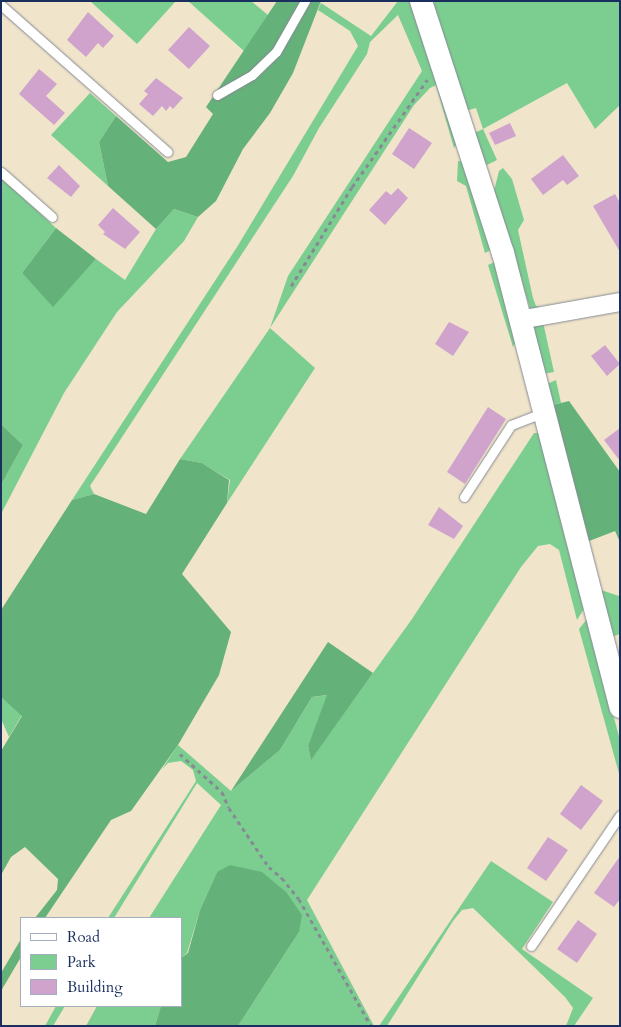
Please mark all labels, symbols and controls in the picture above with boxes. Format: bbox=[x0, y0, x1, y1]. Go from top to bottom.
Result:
legend bbox=[20, 917, 182, 1007]
text: Road bbox=[67, 927, 100, 947]
text: Park bbox=[67, 952, 96, 972]
text: Building bbox=[67, 977, 123, 997]

